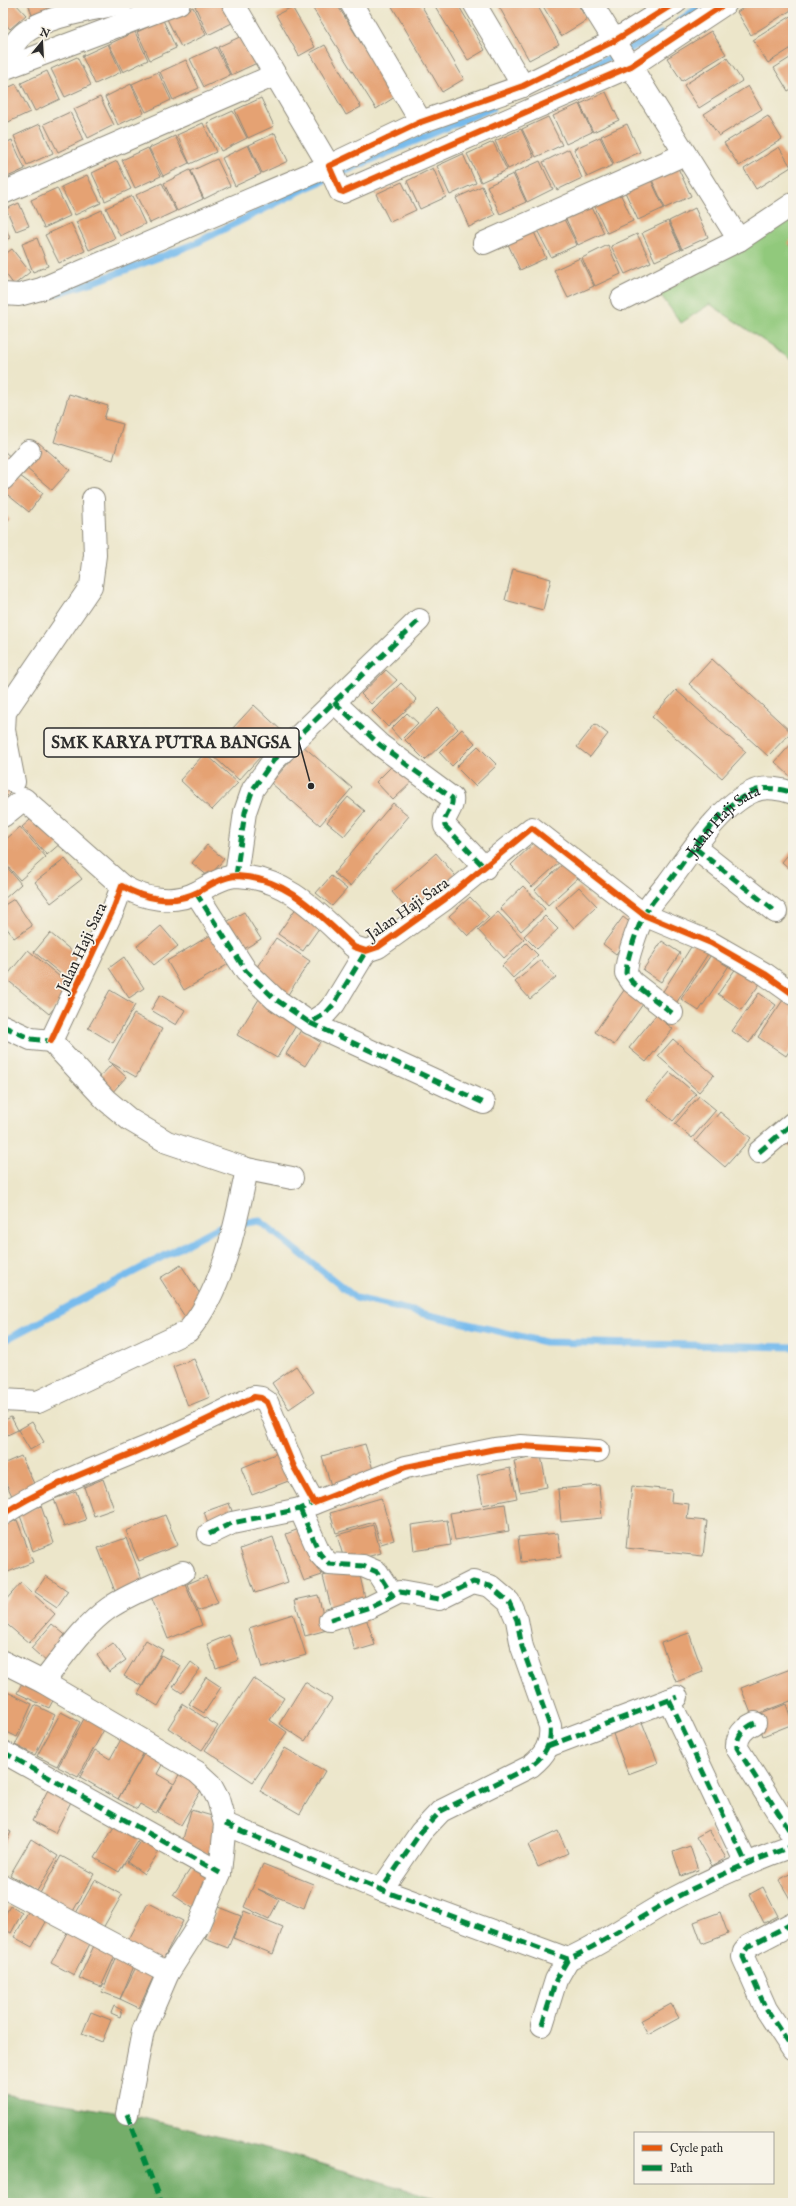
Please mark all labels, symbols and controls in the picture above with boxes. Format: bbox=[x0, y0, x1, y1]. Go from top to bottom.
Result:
north arrow bbox=[22, 22, 62, 62]
text: N bbox=[37, 25, 52, 42]
callout: SMK KARYA PUTRA BANGSA bbox=[44, 728, 299, 757]
text: SMK KARYA PUTRA BANGSA bbox=[51, 733, 292, 754]
street label: Jalan Haji Sara bbox=[682, 782, 763, 863]
street label: Jalan Haji Sara bbox=[361, 874, 453, 947]
street label: Jalan Haji Sara bbox=[53, 900, 112, 998]
legend bbox=[634, 2132, 774, 2184]
text: Cycle path bbox=[670, 2141, 724, 2157]
text: Path bbox=[670, 2161, 693, 2176]

